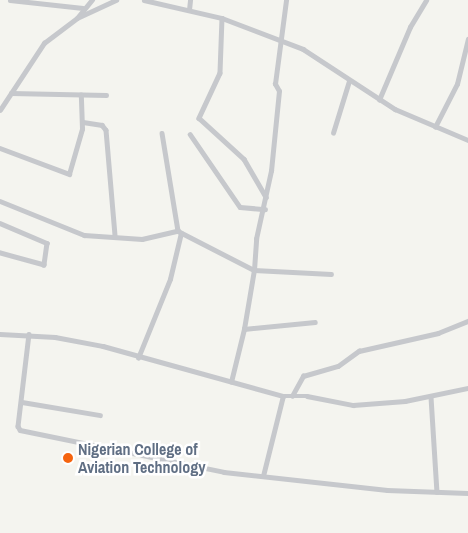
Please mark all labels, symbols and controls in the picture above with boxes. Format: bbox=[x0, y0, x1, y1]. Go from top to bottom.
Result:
place label: Nigerian College of Aviation Technology bbox=[78, 439, 206, 477]
marker: Nigerian College of Aviation Technology bbox=[62, 452, 74, 464]

